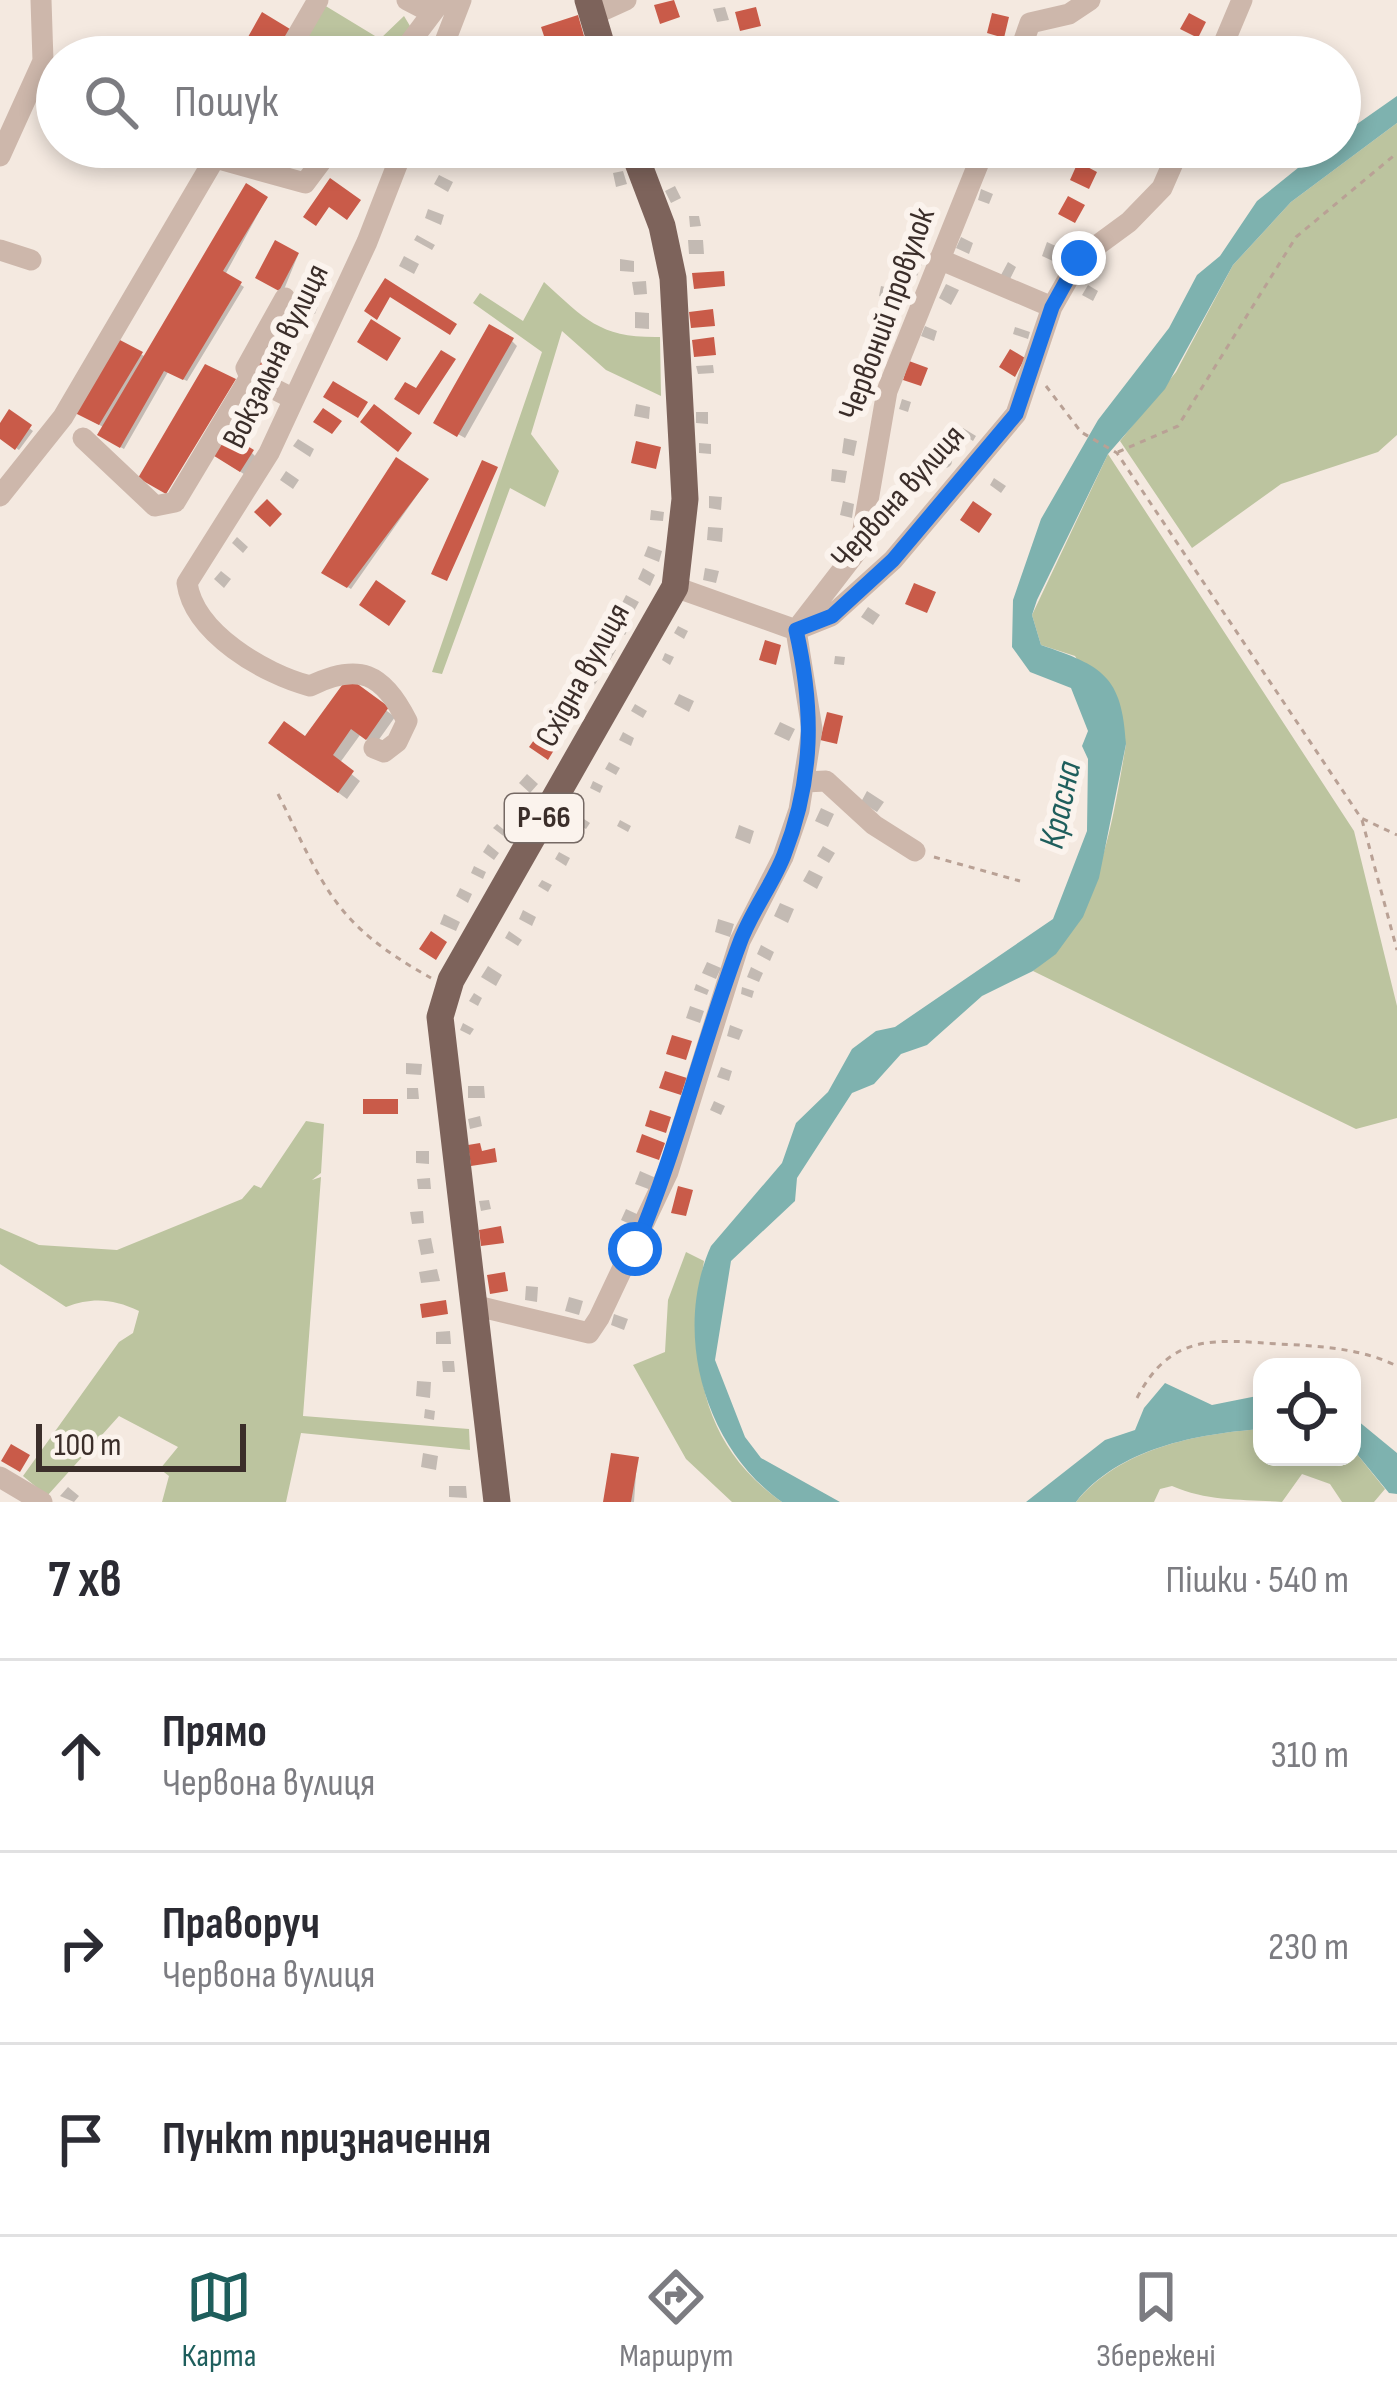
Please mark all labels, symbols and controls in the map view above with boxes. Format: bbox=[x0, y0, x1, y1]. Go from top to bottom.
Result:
search box bbox=[36, 36, 1361, 168]
icon: search bbox=[78, 69, 144, 135]
text: Пошук bbox=[174, 75, 278, 130]
street label: Червоний провулок bbox=[830, 202, 944, 425]
route end bbox=[1052, 231, 1106, 285]
street label: Вокзальна вулиця bbox=[214, 257, 338, 455]
street label: Червона вулиця bbox=[823, 417, 973, 577]
street label: Східна вулиця bbox=[527, 596, 639, 754]
water label: Красна bbox=[1031, 757, 1091, 853]
road number: Р-66 bbox=[505, 794, 583, 842]
route start bbox=[608, 1222, 662, 1276]
map controls bbox=[1253, 1358, 1361, 1466]
button: locate bbox=[1253, 1358, 1361, 1466]
scale bar bbox=[36, 1418, 246, 1471]
text: 100 m bbox=[54, 1425, 121, 1465]
text: 7 хв bbox=[48, 1550, 122, 1611]
text: Пішки · 540 m bbox=[1165, 1557, 1349, 1604]
text: Прямо bbox=[162, 1705, 267, 1760]
icon: ahead bbox=[48, 1723, 114, 1789]
text: 310 m bbox=[1270, 1732, 1349, 1779]
text: Червона вулиця bbox=[162, 1760, 375, 1807]
text: Праворуч bbox=[162, 1897, 320, 1952]
icon: right bbox=[48, 1915, 114, 1981]
text: 230 m bbox=[1268, 1924, 1349, 1971]
text: Червона вулиця bbox=[162, 1952, 375, 1999]
icon: arrive bbox=[48, 2107, 114, 2173]
text: Пункт призначення bbox=[162, 2112, 491, 2167]
tab: Карта bbox=[181, 2264, 256, 2376]
tab: Маршрут bbox=[619, 2264, 733, 2376]
tab: Збережені bbox=[1096, 2264, 1216, 2376]

